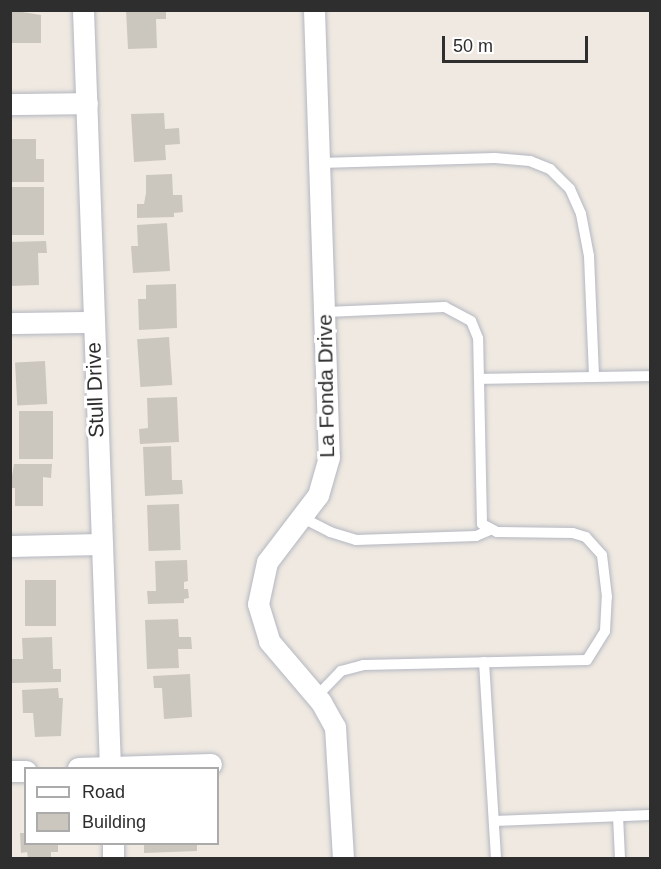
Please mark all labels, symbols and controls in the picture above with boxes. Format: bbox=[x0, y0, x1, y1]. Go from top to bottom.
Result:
scale bar bbox=[445, 24, 590, 62]
text: 50 m bbox=[453, 36, 493, 56]
street label: La Fonda Drive bbox=[312, 314, 340, 458]
street label: Stull Drive bbox=[81, 342, 109, 438]
legend bbox=[24, 767, 219, 845]
text: Road bbox=[82, 782, 125, 802]
text: Building bbox=[82, 812, 146, 832]

